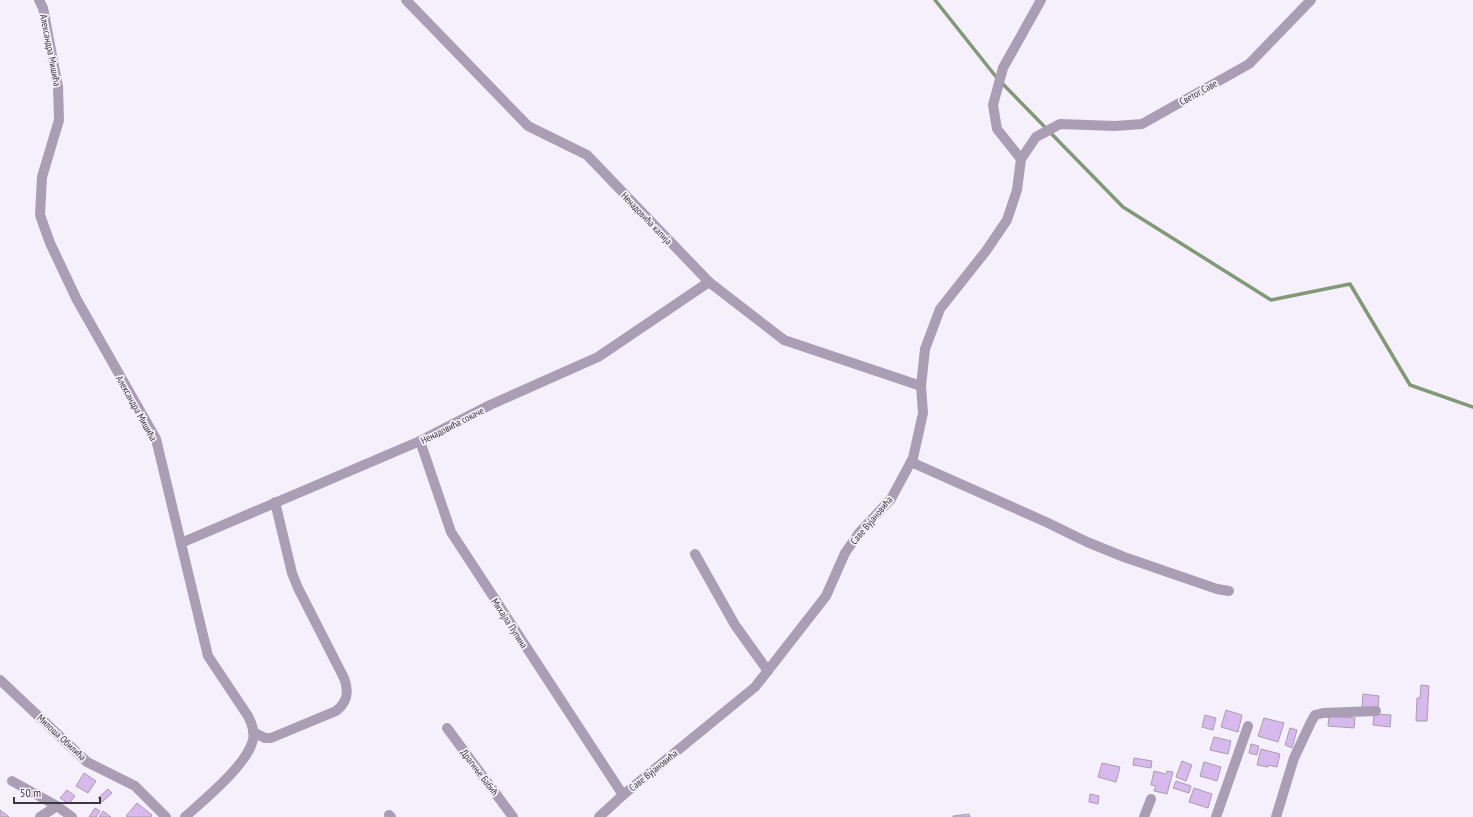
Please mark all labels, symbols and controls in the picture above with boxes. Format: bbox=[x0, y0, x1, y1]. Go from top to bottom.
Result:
street label: Александра Мишића bbox=[37, 13, 64, 87]
street label: Светог Саве bbox=[1177, 77, 1220, 108]
street label: Ненадовића капија bbox=[618, 189, 675, 247]
street label: Александра Мишића bbox=[113, 373, 160, 443]
street label: Ненадовића сокаче bbox=[418, 404, 486, 447]
street label: Саве Вујановића bbox=[847, 494, 895, 547]
street label: Михајла Пупина bbox=[489, 596, 531, 651]
street label: Милоша Обилића bbox=[34, 711, 89, 763]
street label: Драгиње Бабић bbox=[458, 746, 501, 798]
street label: Саве Вујановића bbox=[626, 747, 680, 794]
scale bar bbox=[14, 779, 100, 805]
text: 50 m bbox=[20, 785, 41, 800]

